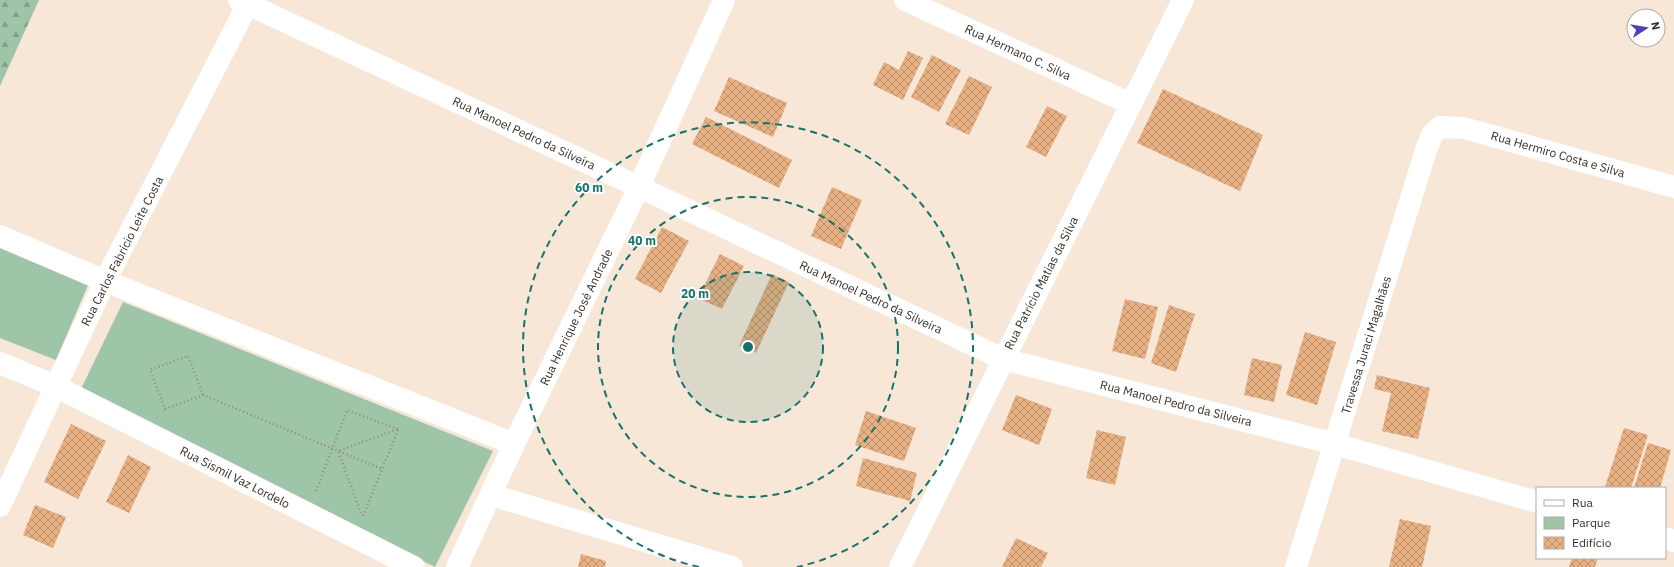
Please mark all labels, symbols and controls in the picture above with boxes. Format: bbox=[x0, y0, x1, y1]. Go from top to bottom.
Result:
north arrow bbox=[1626, 8, 1666, 48]
street label: Rua Hermano C. Silva bbox=[963, 21, 1074, 83]
text: N bbox=[1648, 21, 1663, 31]
street label: Rua Manoel Pedro da Silveira bbox=[450, 93, 598, 173]
street label: Rua Hermiro Costa e Silva bbox=[1489, 128, 1627, 180]
street label: Rua Carlos Fabrício Leite Costa bbox=[78, 173, 167, 328]
text: 60 m bbox=[575, 180, 603, 195]
street label: Rua Patrício Matias da Silva bbox=[1001, 213, 1081, 352]
text: 40 m bbox=[628, 233, 656, 248]
street label: Rua Henrique José Andrade bbox=[536, 246, 616, 388]
street label: Rua Manoel Pedro da Silveira bbox=[797, 257, 945, 337]
street label: Travessa Juraci Magalhães bbox=[1338, 274, 1394, 416]
text: 20 m bbox=[681, 286, 709, 301]
centre of rings bbox=[741, 340, 755, 354]
street label: Rua Manoel Pedro da Silveira bbox=[1098, 377, 1254, 429]
street label: Rua Sismil Vaz Lordelo bbox=[178, 443, 293, 511]
legend bbox=[1536, 487, 1666, 559]
text: Rua bbox=[1572, 495, 1593, 510]
text: Parque bbox=[1572, 515, 1611, 530]
text: Edifício bbox=[1572, 535, 1612, 550]

